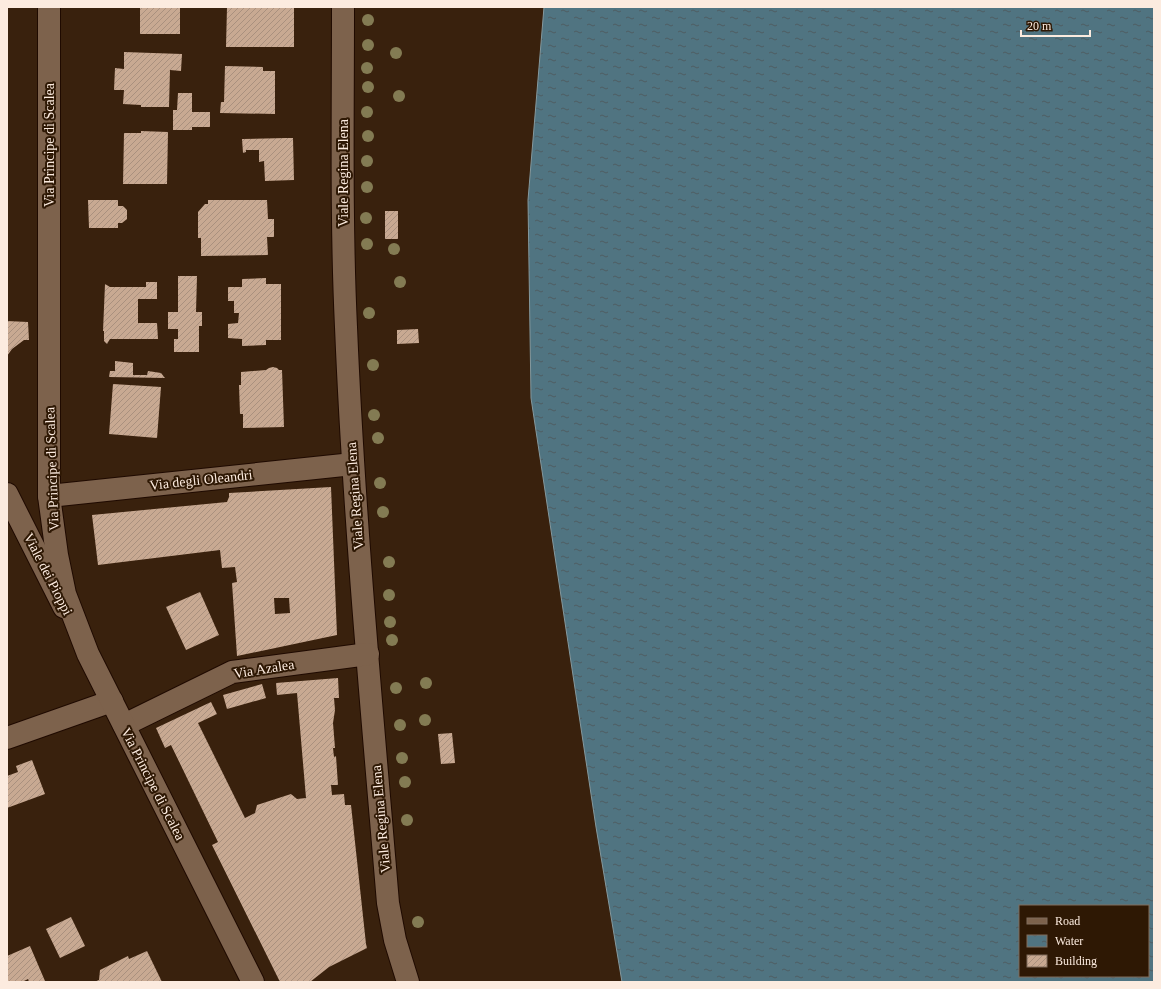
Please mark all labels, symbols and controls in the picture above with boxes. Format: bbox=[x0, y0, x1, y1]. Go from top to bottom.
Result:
scale bar bbox=[1021, 12, 1090, 38]
text: 20 m bbox=[1027, 19, 1052, 33]
street label: Via Principe di Scalea bbox=[42, 82, 57, 207]
street label: Viale Regina Elena bbox=[336, 118, 351, 227]
street label: Via Principe di Scalea bbox=[42, 406, 62, 531]
street label: Viale Regina Elena bbox=[344, 441, 366, 550]
street label: Via degli Oleandri bbox=[149, 467, 253, 493]
street label: Viale dei Pioppi bbox=[21, 530, 75, 618]
street label: Via Azalea bbox=[233, 657, 296, 681]
street label: Via Principe di Scalea bbox=[118, 725, 188, 843]
street label: Viale Regina Elena bbox=[369, 764, 393, 873]
legend bbox=[1019, 905, 1149, 977]
text: Road bbox=[1055, 914, 1080, 928]
text: Water bbox=[1055, 934, 1083, 948]
text: Building bbox=[1055, 954, 1097, 968]

